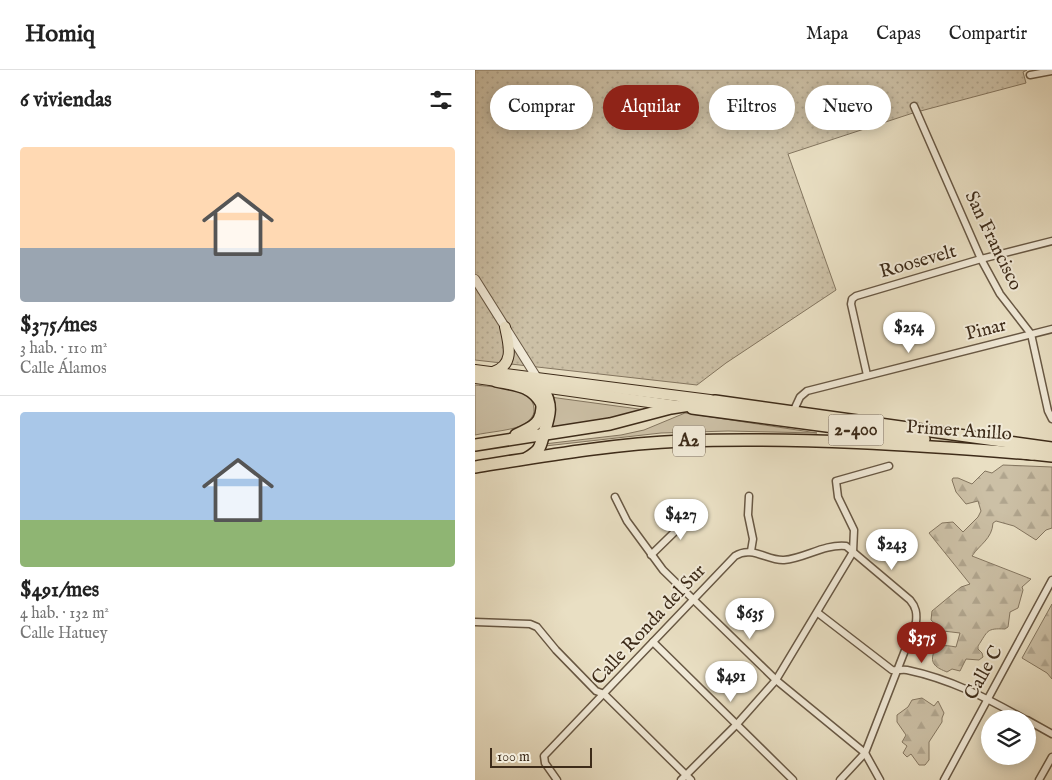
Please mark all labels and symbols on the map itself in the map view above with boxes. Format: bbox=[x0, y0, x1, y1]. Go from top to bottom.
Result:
street label: San Francisco bbox=[959, 187, 1027, 295]
street label: Roosevelt bbox=[877, 239, 960, 284]
pin: $254 bbox=[879, 312, 939, 354]
street label: Pinar bbox=[963, 313, 1009, 347]
road number: 2-400 bbox=[829, 414, 883, 446]
street label: Primer Anillo bbox=[905, 415, 1013, 447]
road number: A2 bbox=[673, 426, 705, 456]
pin: $427 bbox=[651, 498, 711, 541]
pin: $243 bbox=[862, 528, 922, 571]
street label: Calle Ronda del Sur bbox=[587, 559, 711, 691]
pin: $635 bbox=[720, 598, 780, 640]
pin: $375 bbox=[892, 622, 952, 664]
street label: Calle C bbox=[959, 642, 1009, 704]
pin: $491 bbox=[701, 660, 761, 703]
scale bar bbox=[490, 745, 593, 768]

